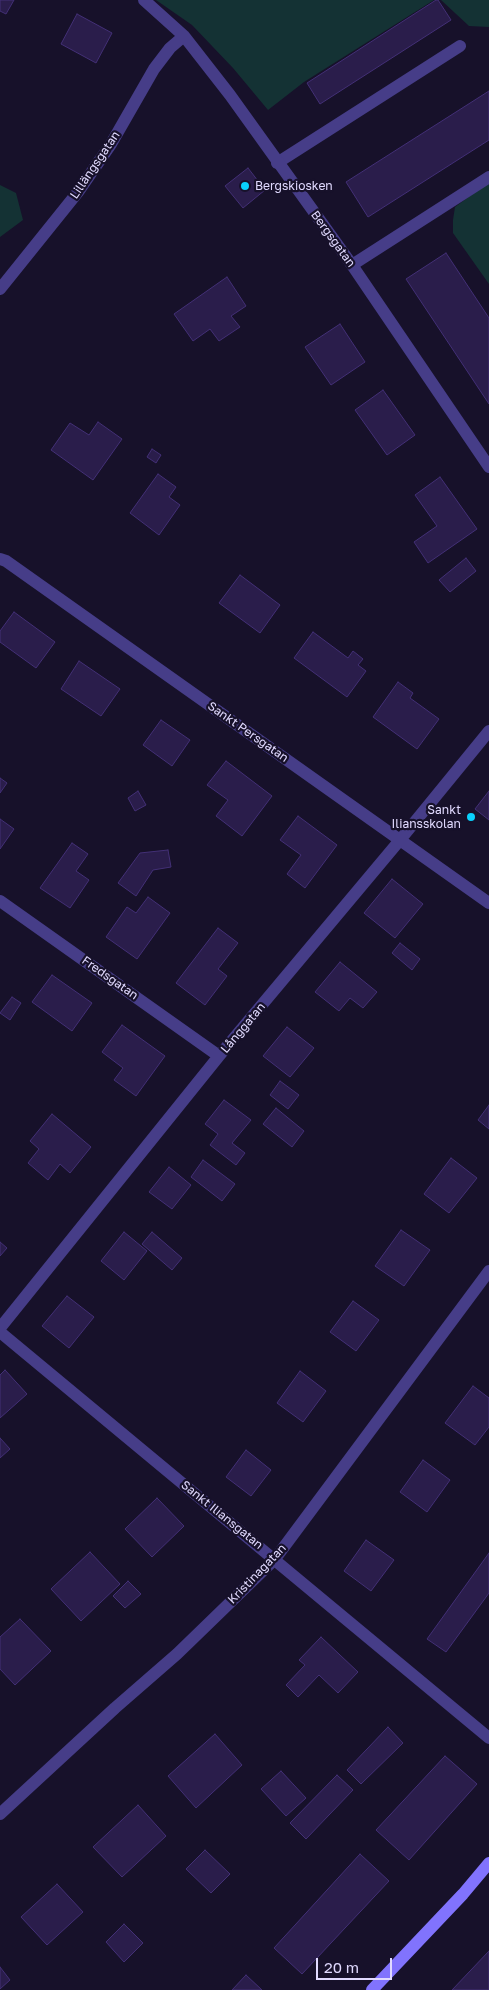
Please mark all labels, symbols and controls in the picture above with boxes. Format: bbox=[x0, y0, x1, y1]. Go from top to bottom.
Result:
street label: Lillängsgatan bbox=[67, 128, 123, 202]
place label: Bergskiosken bbox=[255, 179, 333, 193]
marker: Bergskiosken bbox=[239, 180, 251, 192]
street label: Bergsgatan bbox=[308, 208, 358, 270]
street label: Sankt Persgatan bbox=[205, 699, 291, 765]
place label: Sankt Iliansskolan bbox=[392, 803, 461, 831]
marker: Sankt Iliansskolan bbox=[465, 811, 477, 823]
street label: Fredsgatan bbox=[79, 953, 141, 1003]
street label: Långgatan bbox=[218, 1000, 268, 1056]
street label: Sankt Iliansgatan bbox=[178, 1478, 266, 1552]
street label: Kristinagatan bbox=[225, 1541, 289, 1607]
scale bar bbox=[319, 1948, 395, 1980]
text: 20 m bbox=[324, 1958, 359, 1976]

